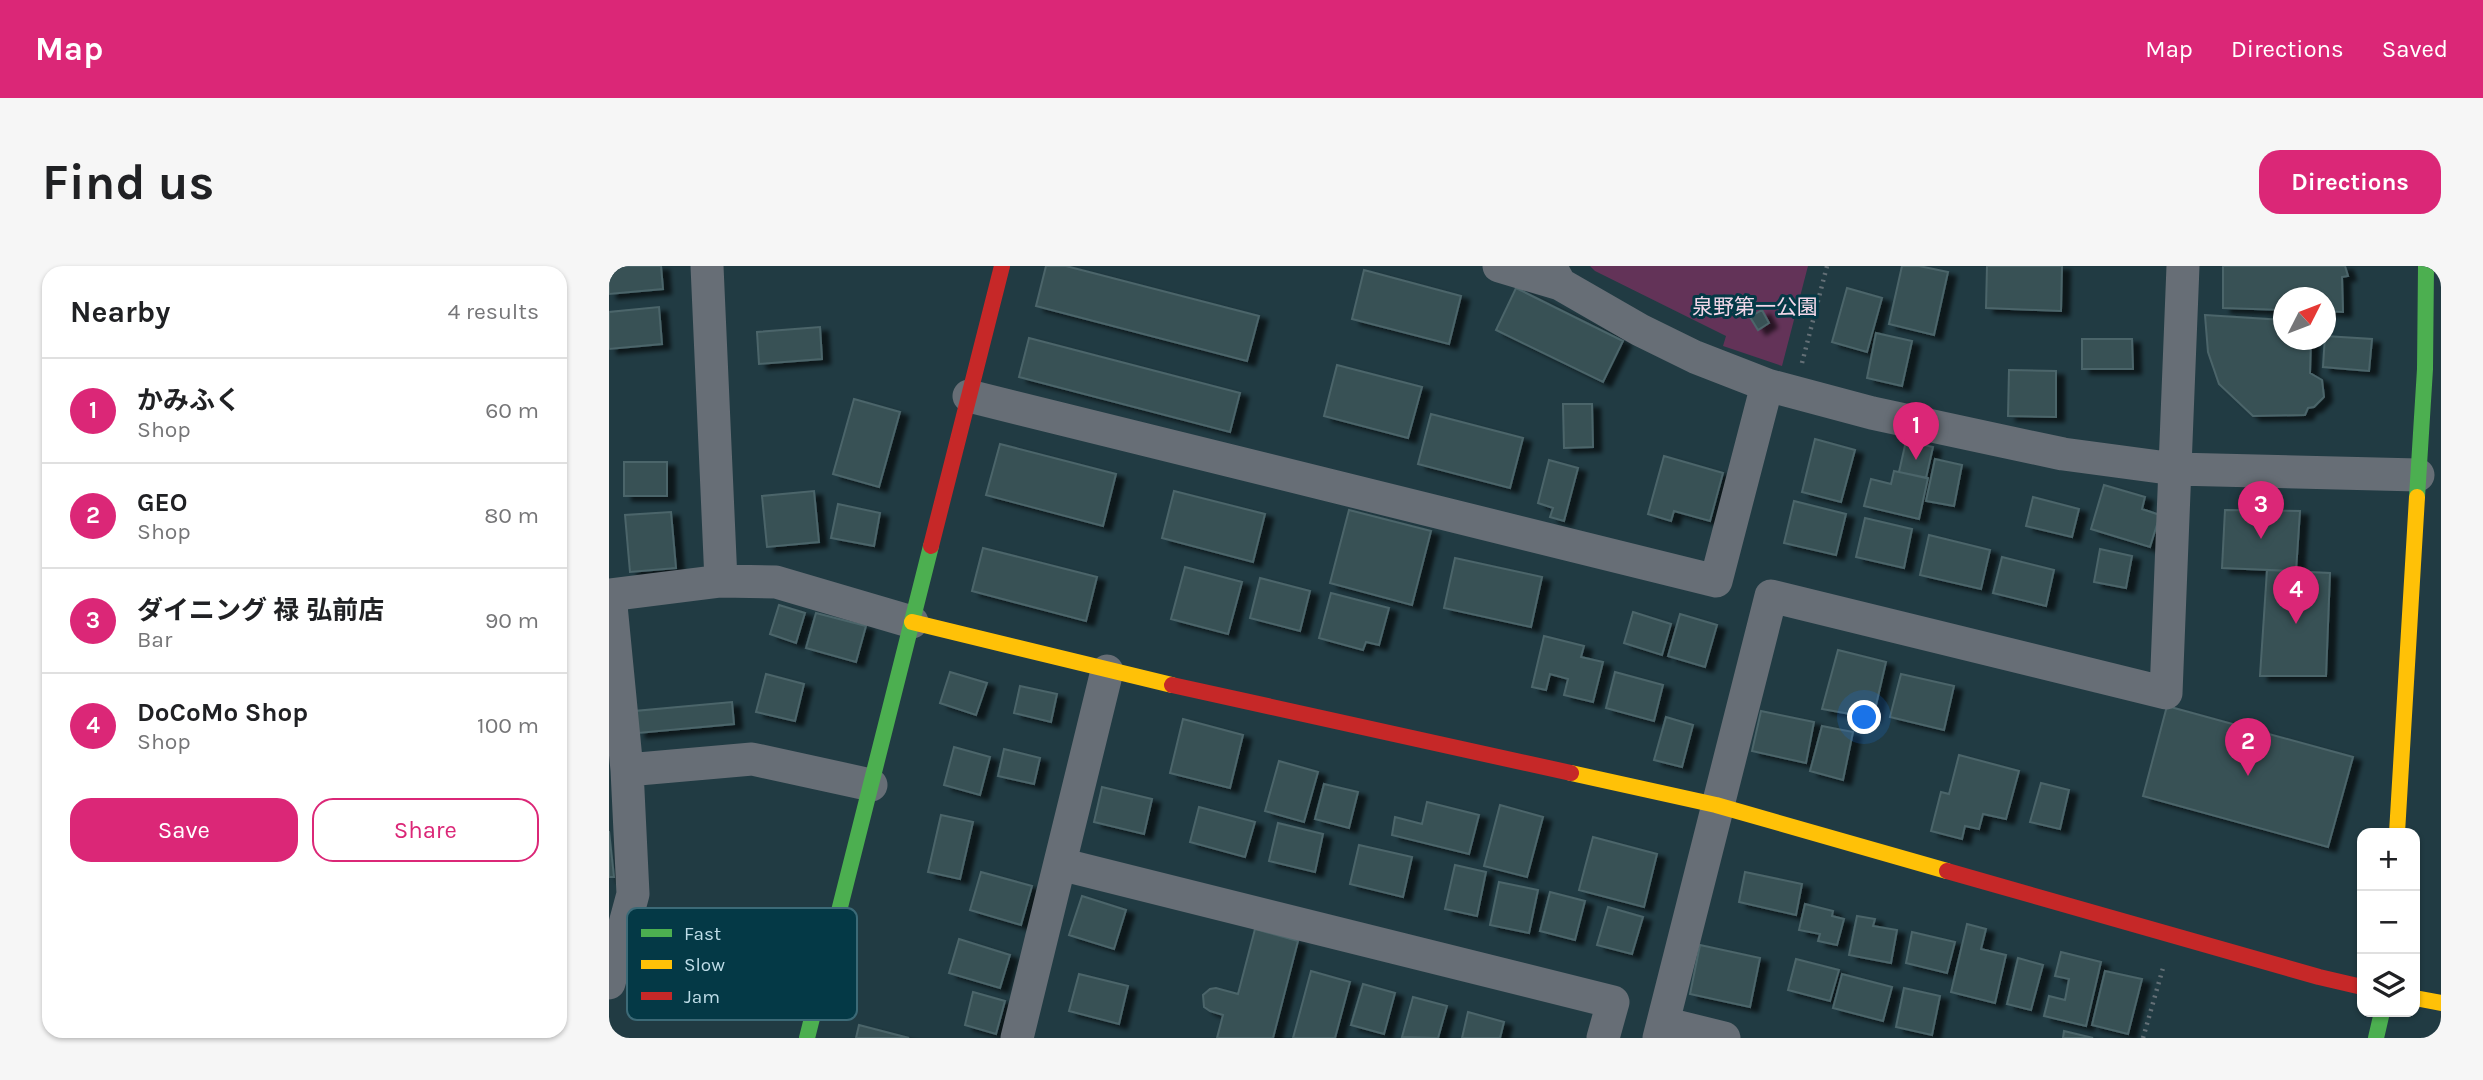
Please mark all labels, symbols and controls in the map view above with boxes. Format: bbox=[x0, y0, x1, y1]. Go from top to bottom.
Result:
text: Map bbox=[35, 30, 103, 68]
text: Map bbox=[2145, 35, 2193, 63]
text: Directions bbox=[2231, 35, 2344, 63]
text: Saved bbox=[2382, 35, 2448, 63]
button: Directions bbox=[2259, 150, 2441, 214]
text: Find us bbox=[42, 154, 214, 211]
north arrow bbox=[2273, 287, 2336, 350]
text: Nearby bbox=[70, 294, 170, 330]
park label: 泉野第一公園 bbox=[1692, 295, 1818, 319]
text: 4 results bbox=[447, 298, 539, 325]
text: かみふく bbox=[137, 385, 241, 416]
text: 1 bbox=[89, 397, 97, 424]
text: 60 m bbox=[485, 397, 539, 424]
pin: 1 bbox=[1893, 402, 1939, 460]
text: Shop bbox=[137, 416, 191, 443]
pin: 3 bbox=[2238, 481, 2284, 539]
text: GEO bbox=[137, 487, 188, 518]
text: 2 bbox=[86, 502, 100, 529]
text: 80 m bbox=[484, 502, 539, 529]
text: Shop bbox=[137, 518, 191, 545]
pin: 4 bbox=[2273, 566, 2319, 624]
text: ダイニング 禄 弘前店 bbox=[137, 595, 384, 626]
text: 3 bbox=[86, 607, 100, 634]
text: 90 m bbox=[485, 607, 539, 634]
text: Bar bbox=[137, 626, 172, 653]
text: DoCoMo Shop bbox=[137, 697, 308, 728]
your location bbox=[1847, 700, 1881, 734]
text: 4 bbox=[86, 712, 100, 739]
text: 100 m bbox=[477, 712, 539, 739]
pin: 2 bbox=[2225, 718, 2271, 776]
text: Shop bbox=[137, 728, 191, 755]
button: Save bbox=[70, 798, 298, 862]
button: Share bbox=[312, 798, 539, 862]
map controls bbox=[2357, 828, 2420, 1017]
button: + bbox=[2357, 828, 2420, 891]
button: − bbox=[2357, 891, 2420, 954]
legend bbox=[627, 908, 857, 1020]
text: Fast bbox=[684, 923, 721, 945]
text: Slow bbox=[684, 954, 725, 976]
button: layers bbox=[2357, 954, 2420, 1017]
text: Jam bbox=[684, 986, 720, 1008]

